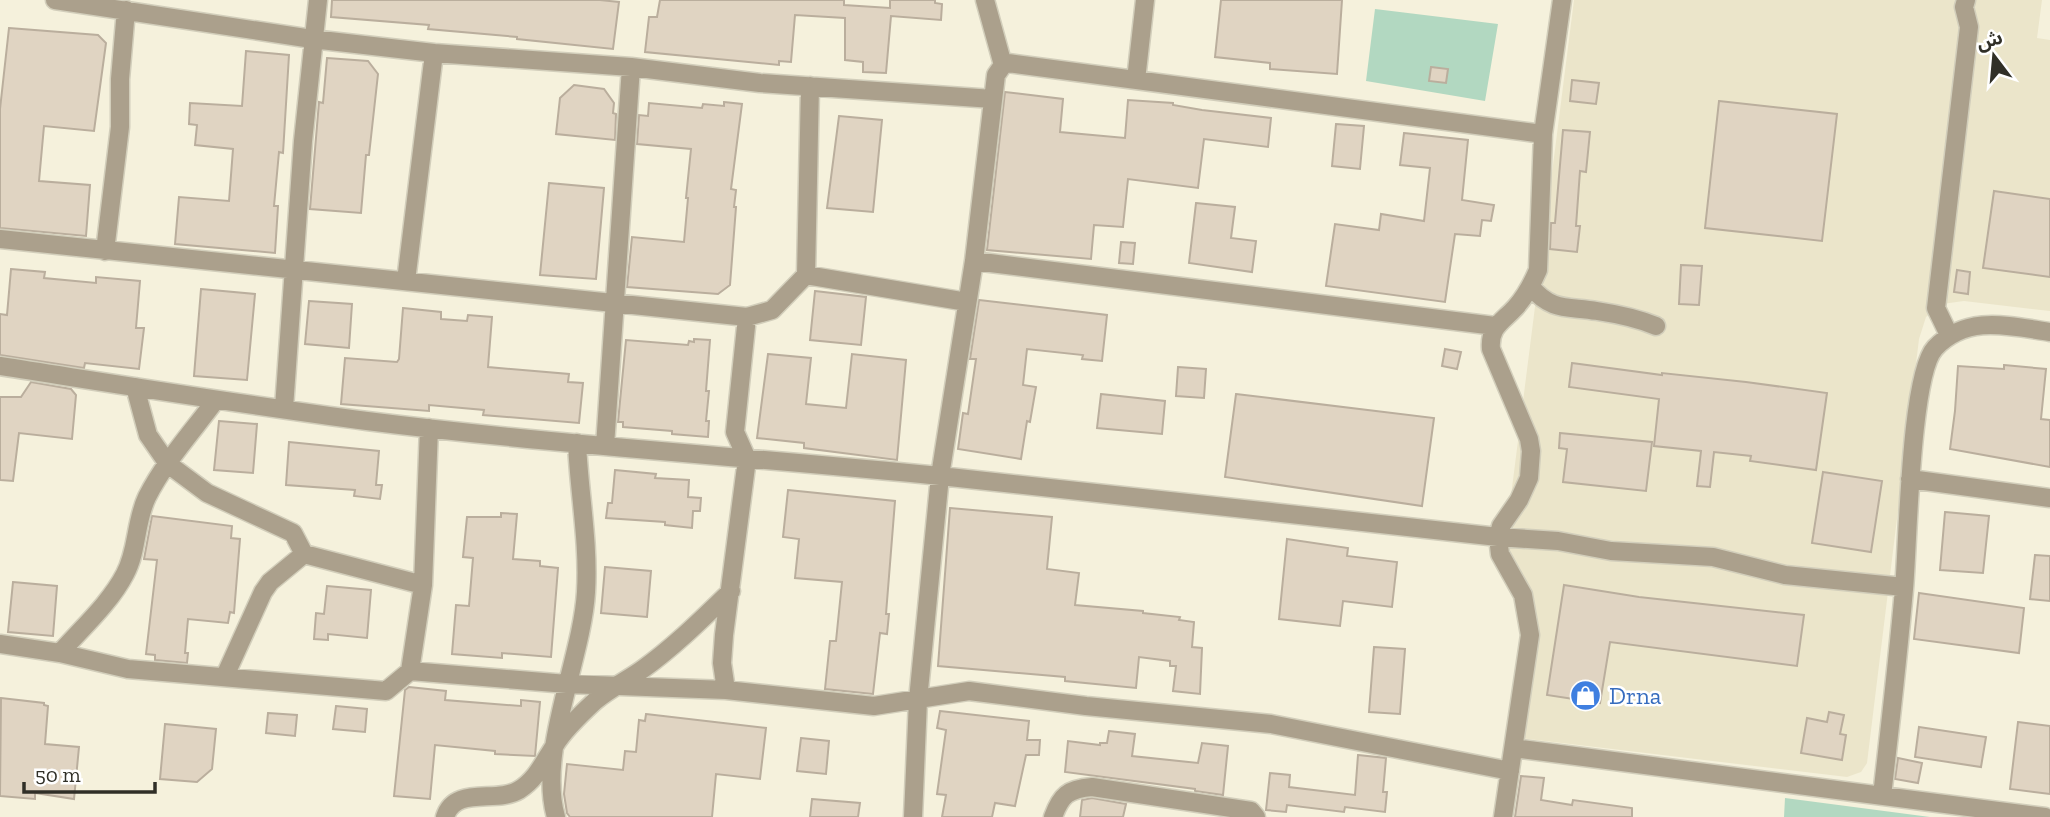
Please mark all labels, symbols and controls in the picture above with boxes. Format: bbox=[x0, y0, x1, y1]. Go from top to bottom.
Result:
north arrow bbox=[1959, 21, 2029, 91]
text: ش bbox=[1974, 25, 2005, 55]
shop icon: Drna bbox=[1569, 678, 1603, 712]
place label: Drna bbox=[1609, 681, 1662, 710]
scale bar bbox=[24, 750, 156, 794]
text: 50 m bbox=[35, 762, 81, 787]

